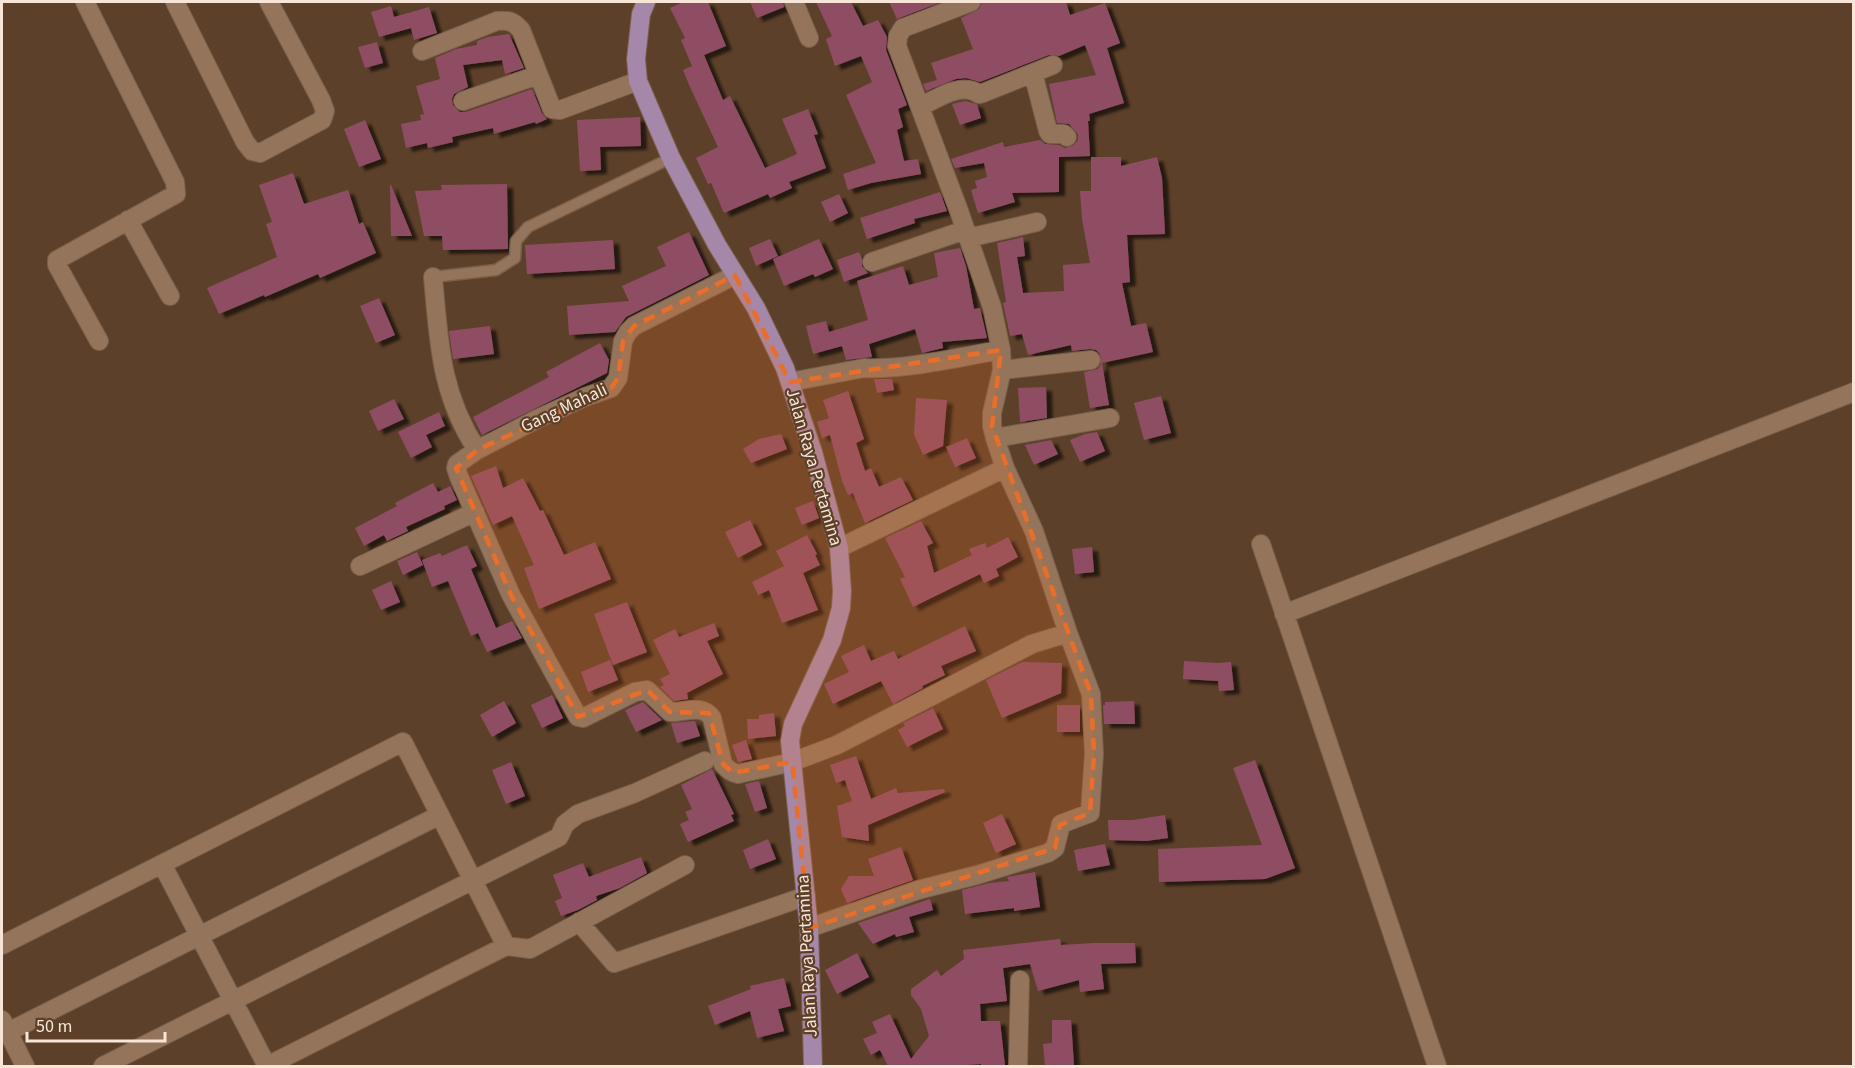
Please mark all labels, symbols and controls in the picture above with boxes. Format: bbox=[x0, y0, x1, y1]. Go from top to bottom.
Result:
street label: Gang Mahali bbox=[517, 377, 611, 439]
street label: Jalan Raya Pertamina bbox=[780, 385, 848, 549]
street label: Jalan Raya Pertamina bbox=[790, 874, 824, 1038]
scale bar bbox=[27, 1005, 165, 1043]
text: 50 m bbox=[36, 1014, 72, 1039]

